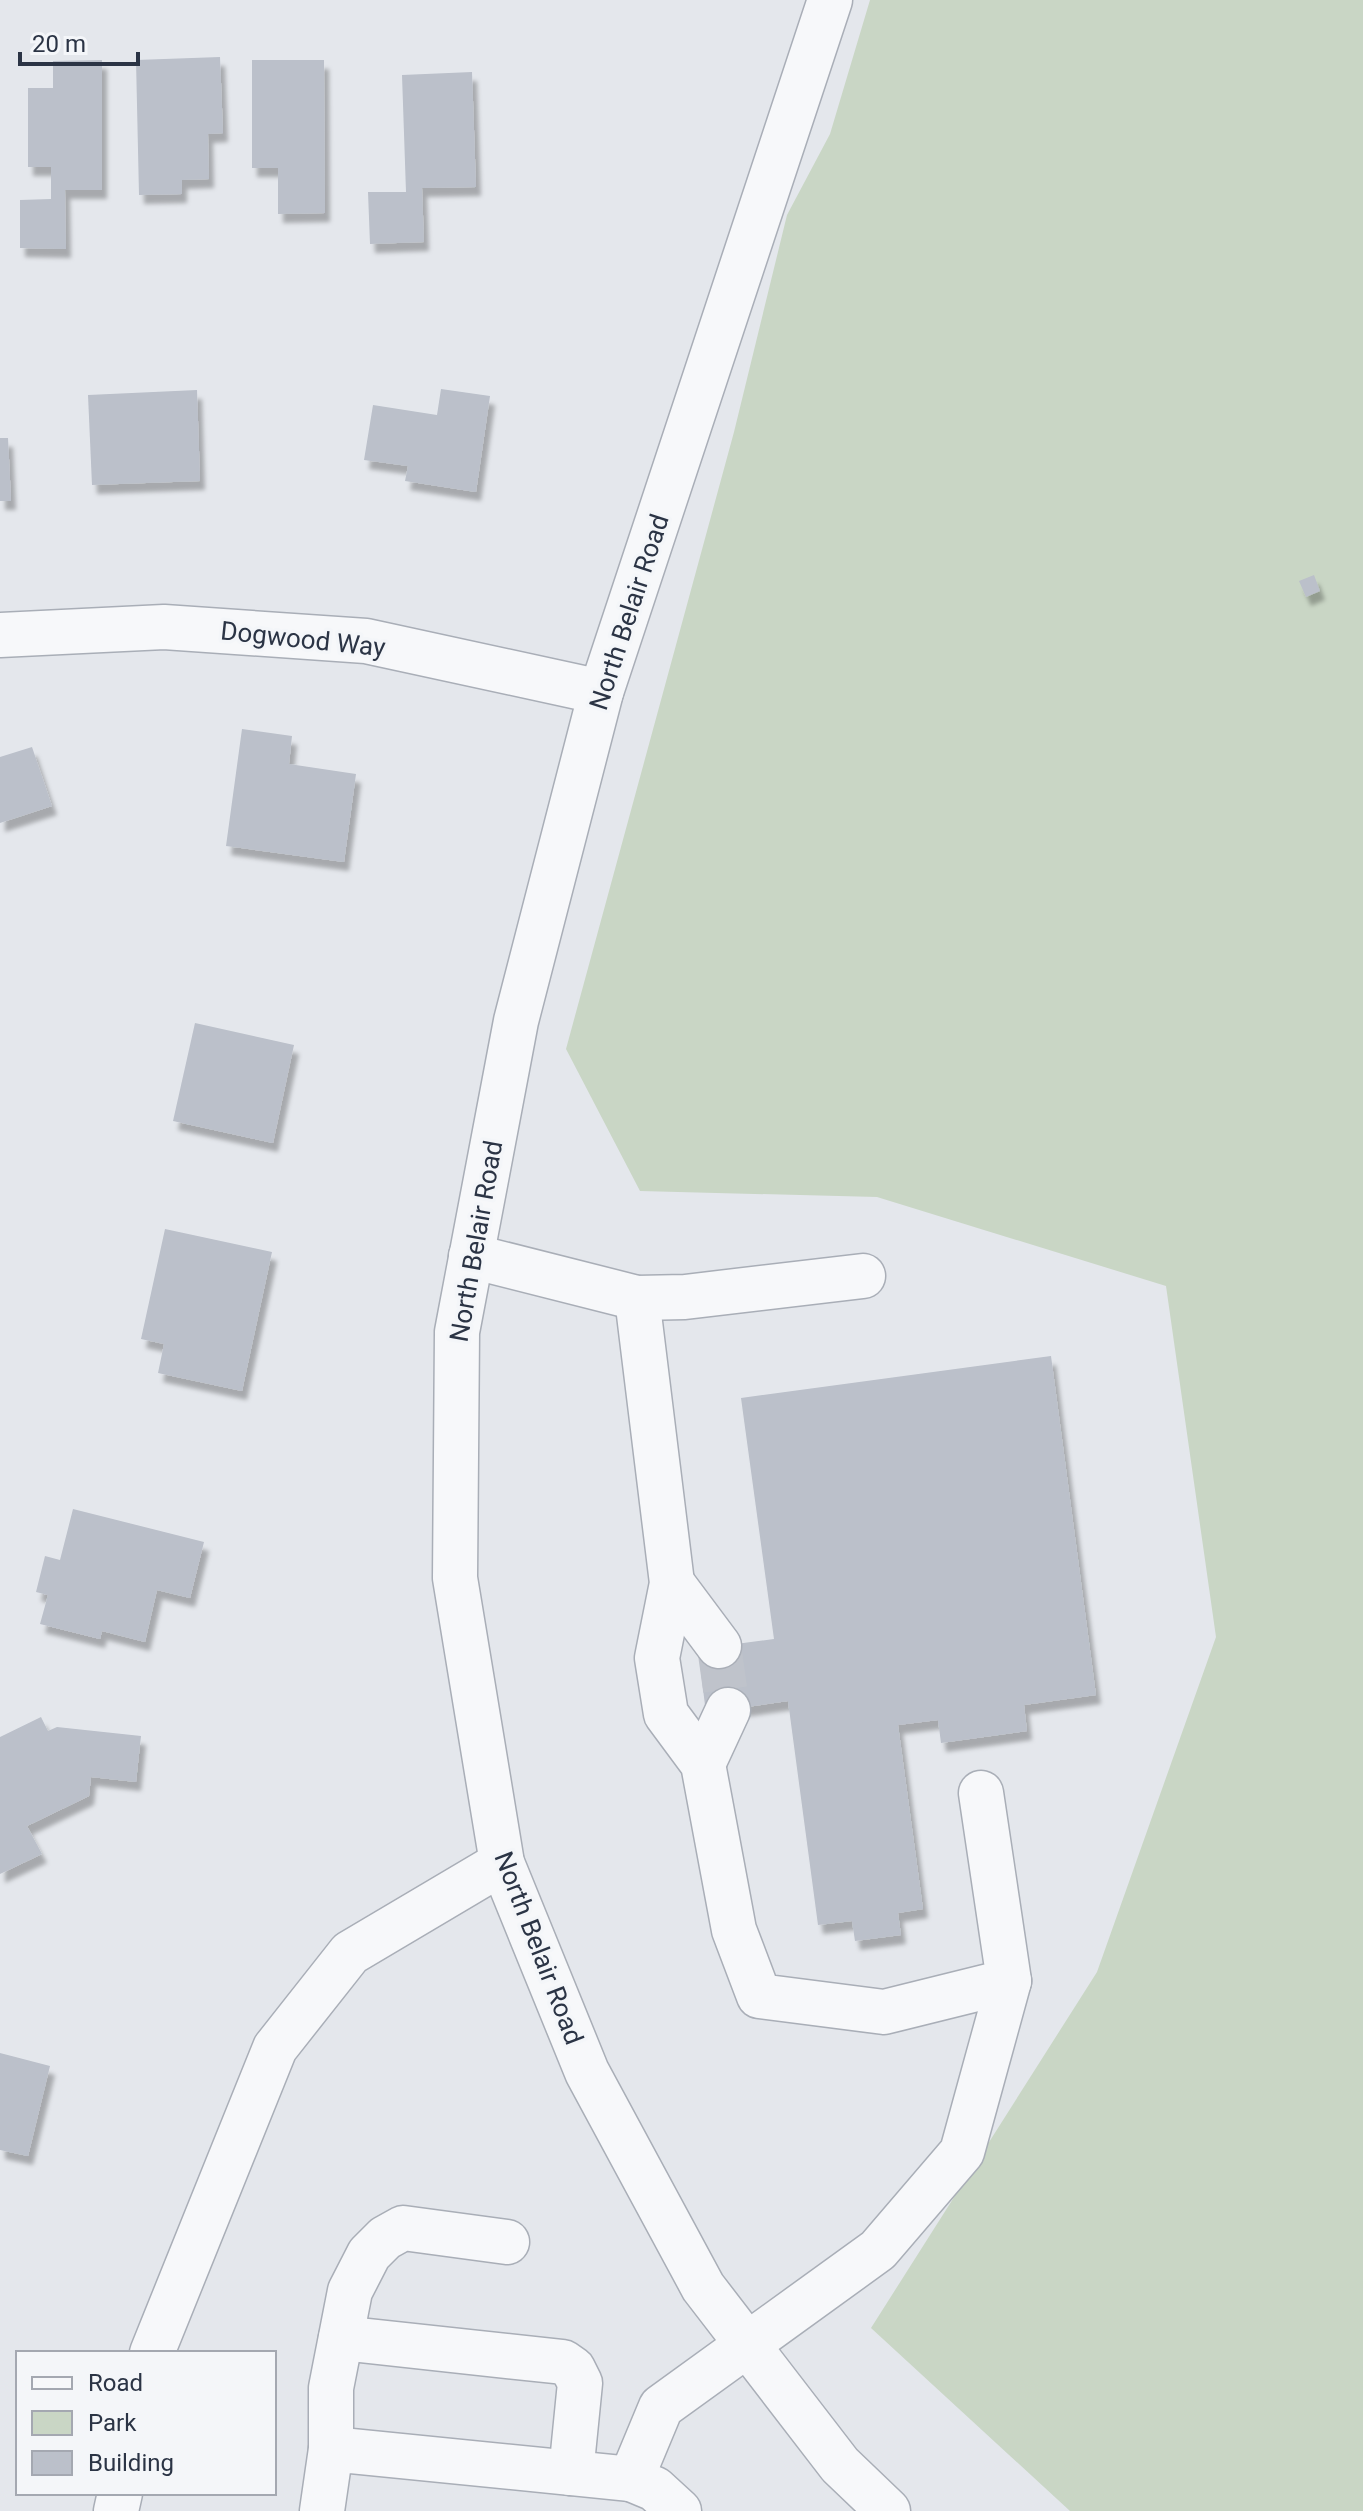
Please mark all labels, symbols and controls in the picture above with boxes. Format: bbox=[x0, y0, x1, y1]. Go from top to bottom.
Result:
scale bar bbox=[20, 16, 138, 66]
text: 20 m bbox=[32, 30, 86, 58]
street label: North Belair Road bbox=[583, 510, 675, 714]
street label: Dogwood Way bbox=[219, 615, 387, 663]
street label: North Belair Road bbox=[444, 1138, 508, 1344]
street label: North Belair Road bbox=[488, 1847, 590, 2049]
legend bbox=[16, 2351, 276, 2495]
text: Road bbox=[88, 2369, 143, 2397]
text: Park bbox=[88, 2409, 137, 2437]
text: Building bbox=[88, 2449, 174, 2477]

